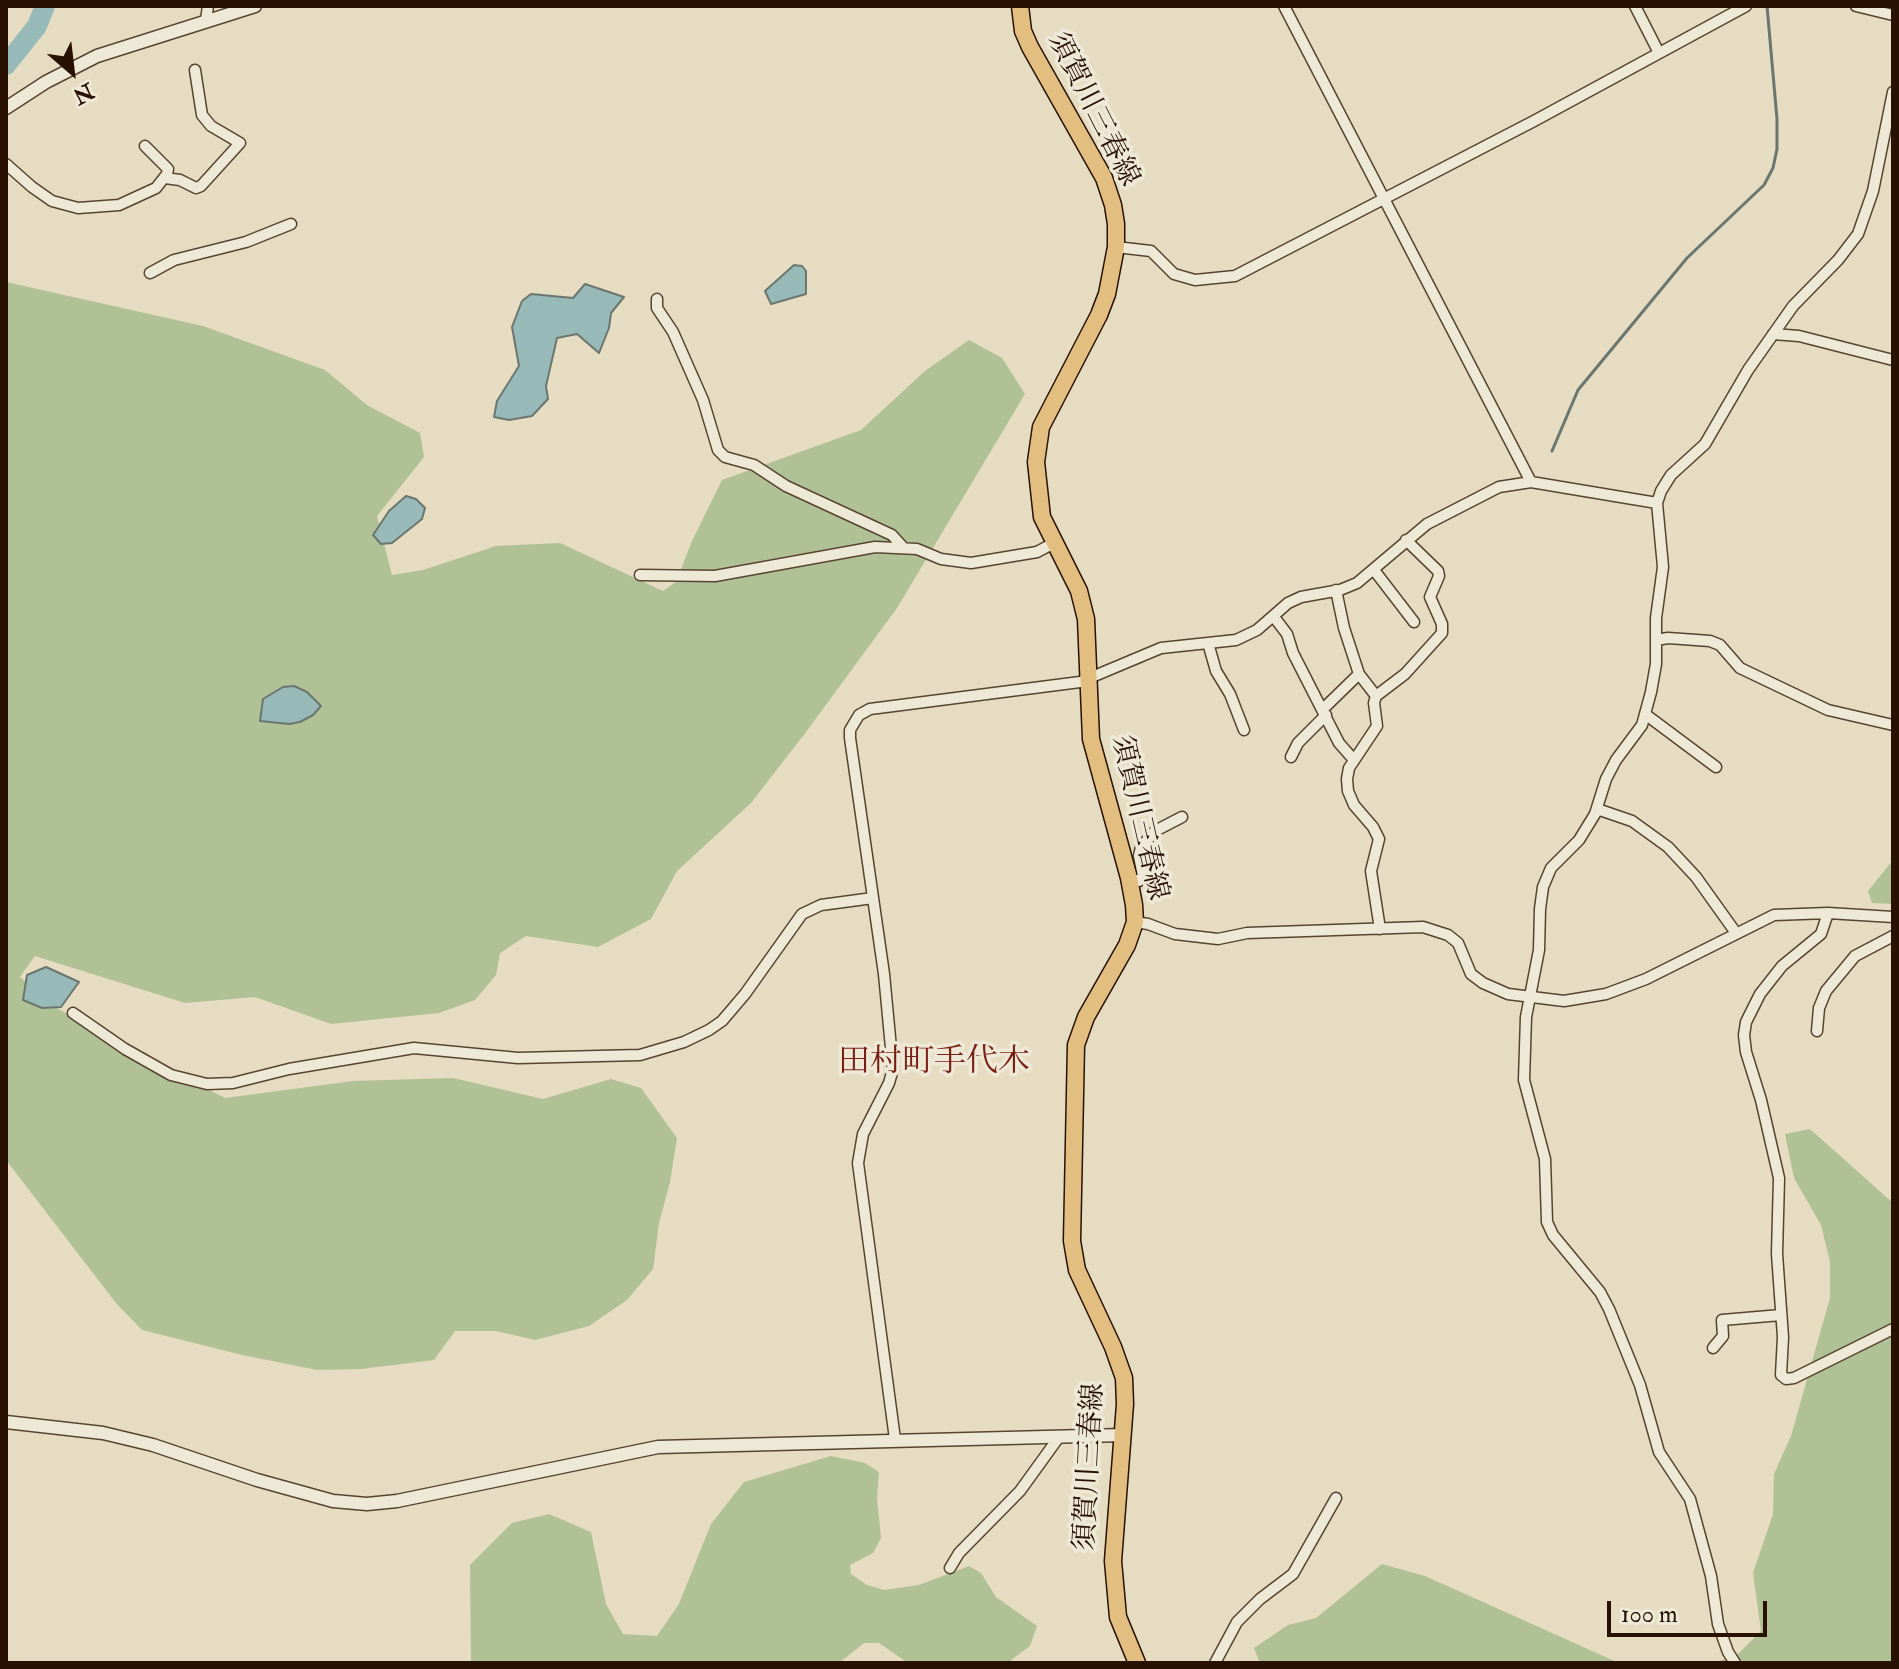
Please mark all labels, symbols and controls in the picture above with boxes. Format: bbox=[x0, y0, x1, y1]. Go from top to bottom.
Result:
street label: 須賀川三春線 bbox=[1039, 28, 1145, 192]
north arrow bbox=[32, 32, 112, 112]
text: N bbox=[68, 76, 99, 110]
street label: 須賀川三春線 bbox=[1103, 732, 1173, 904]
district label: 田村町手代木 bbox=[838, 1045, 1030, 1083]
street label: 須賀川三春線 bbox=[1070, 1382, 1112, 1552]
scale bar bbox=[1611, 1585, 1771, 1635]
text: 100 m bbox=[1621, 1599, 1678, 1630]

